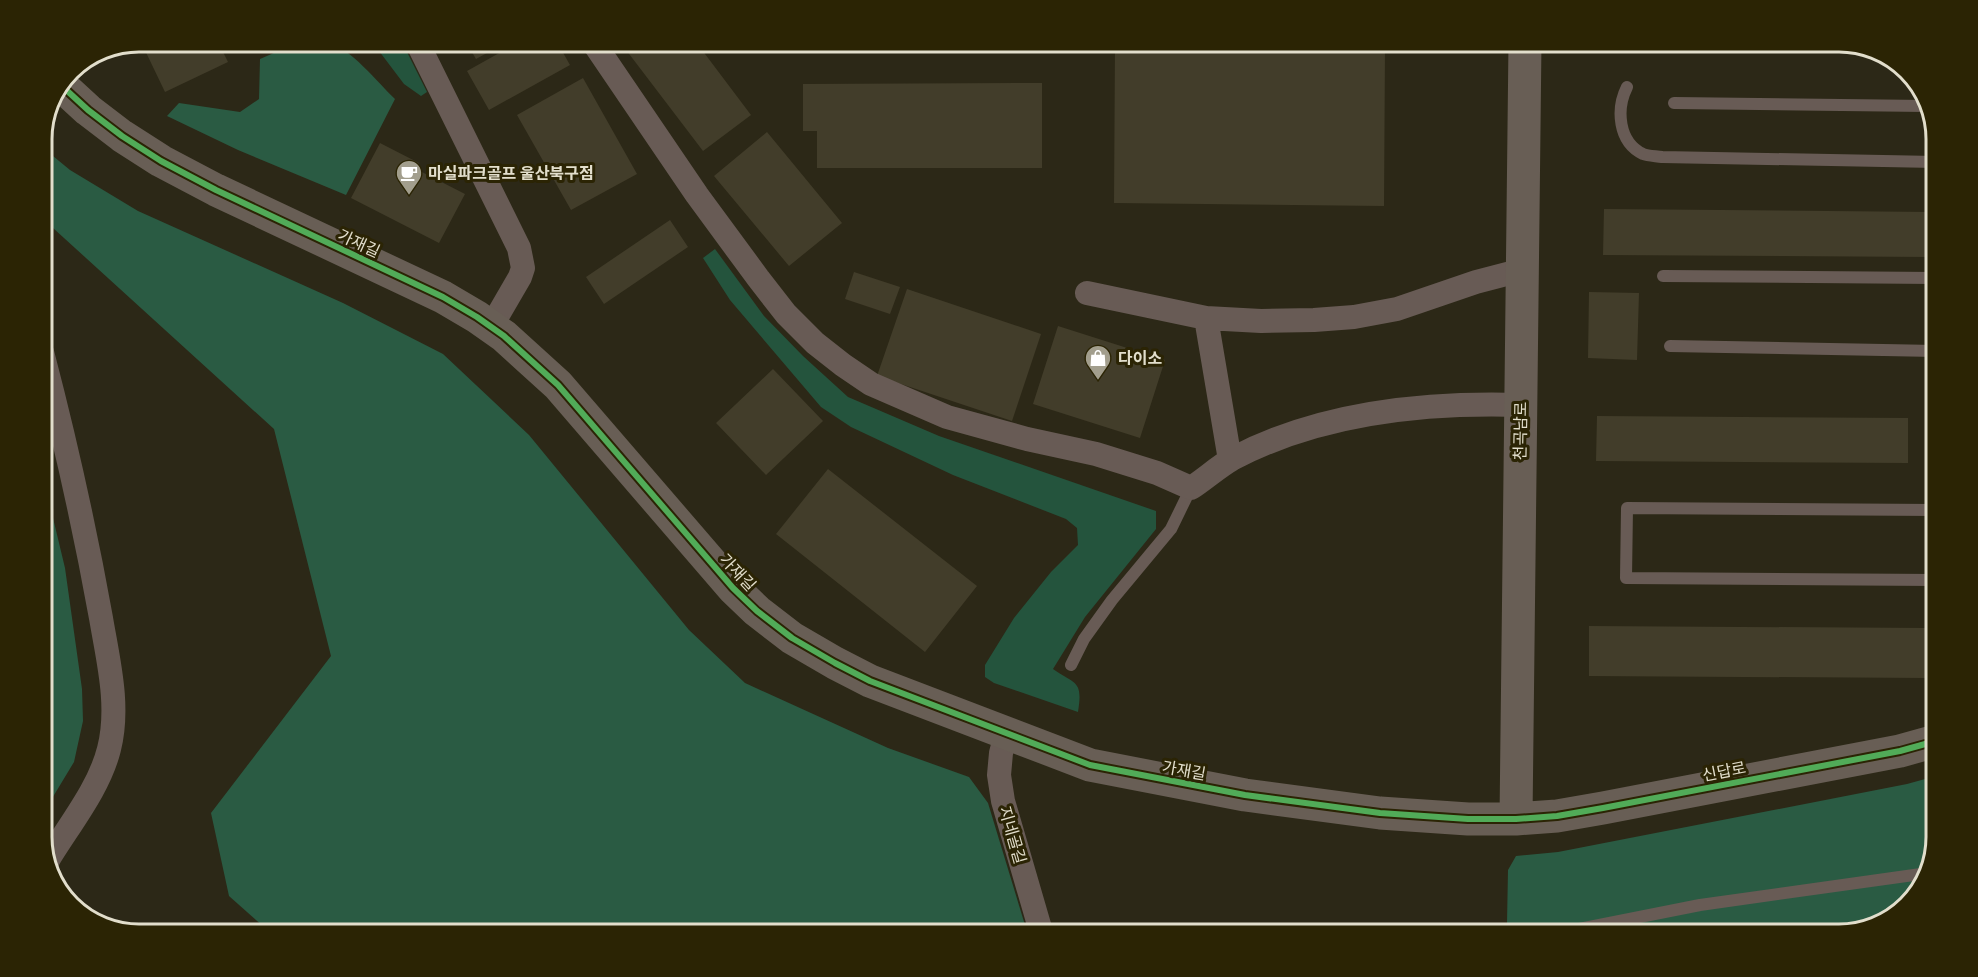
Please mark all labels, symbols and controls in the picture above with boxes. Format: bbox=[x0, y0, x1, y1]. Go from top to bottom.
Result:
cafe icon: 마실파크골프 울산북구점 bbox=[394, 158, 424, 196]
place label: 마실파크골프 울산북구점 bbox=[428, 164, 594, 183]
street label: 가재길 bbox=[335, 226, 383, 261]
shop icon: 다이소 bbox=[1083, 343, 1113, 381]
place label: 다이소 bbox=[1118, 349, 1162, 368]
street label: 천곡남로 bbox=[1510, 401, 1531, 461]
street label: 가재길 bbox=[716, 550, 760, 595]
street label: 가재길 bbox=[1161, 757, 1207, 784]
street label: 신답로 bbox=[1701, 758, 1748, 785]
street label: 지네골길 bbox=[995, 804, 1030, 866]

